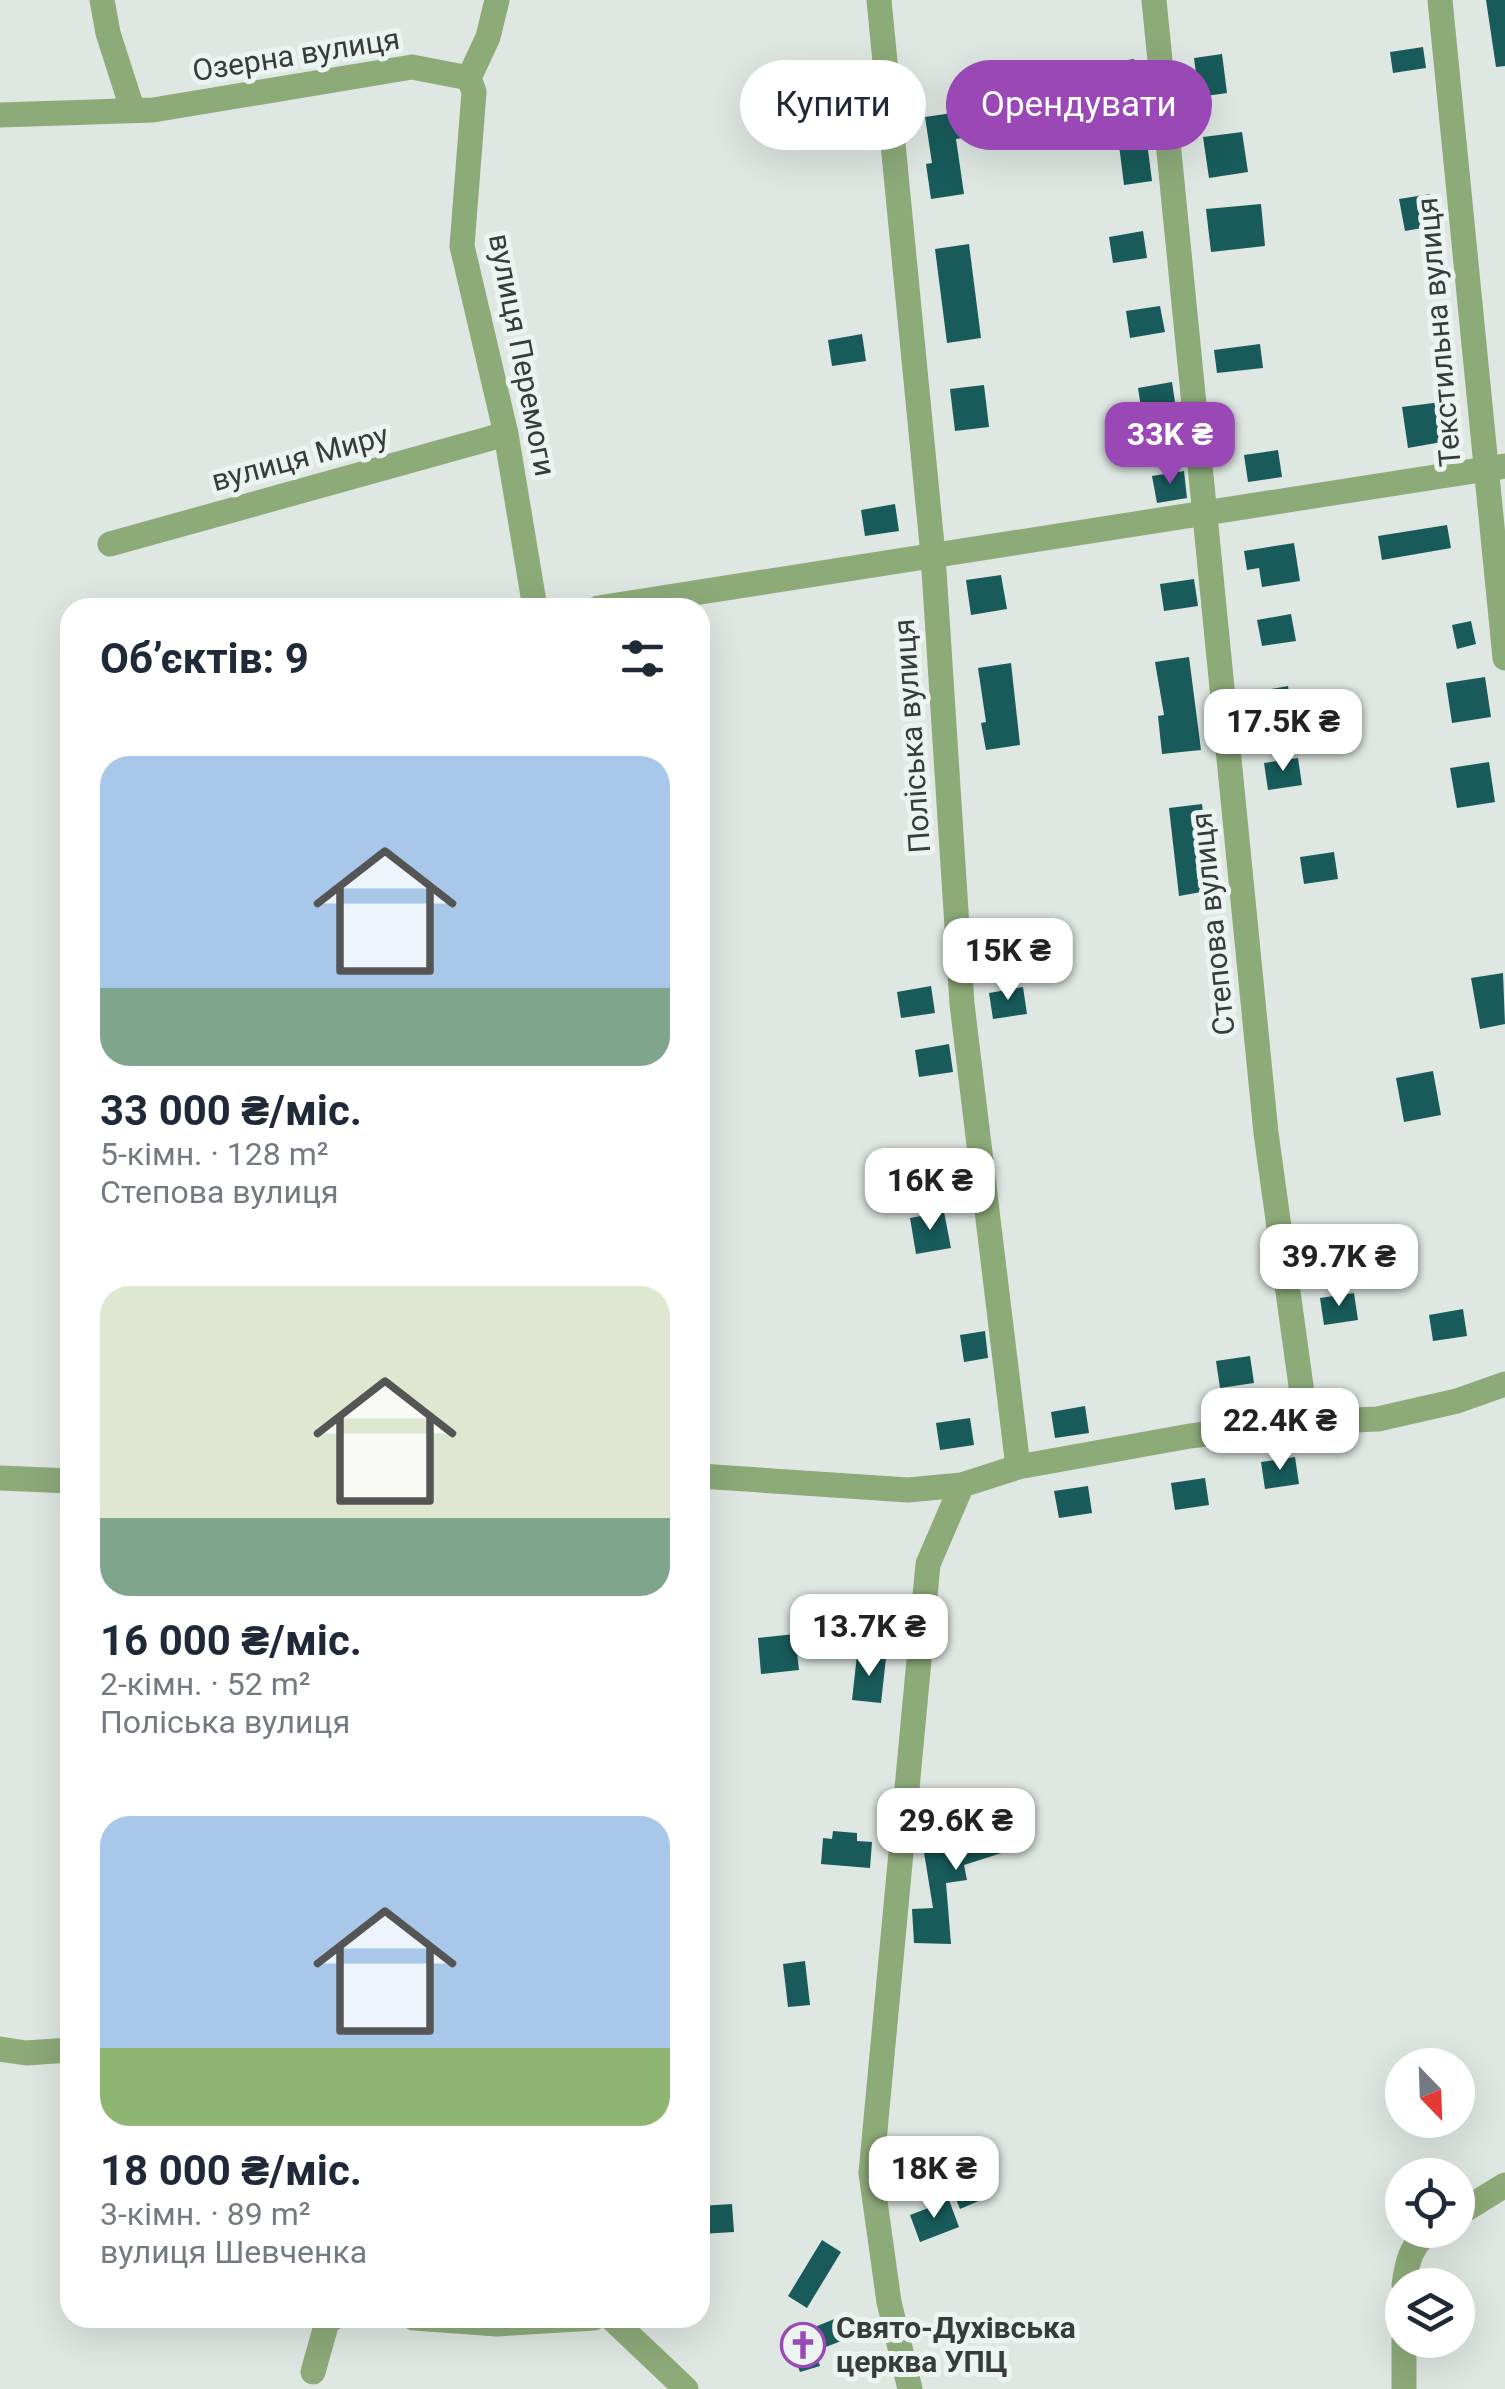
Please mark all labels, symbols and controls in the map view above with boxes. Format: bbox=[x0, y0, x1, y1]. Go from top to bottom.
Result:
street label: Озерна вулиця bbox=[190, 21, 402, 88]
chip: Купити bbox=[740, 60, 926, 150]
chip: Орендувати bbox=[946, 60, 1212, 150]
street label: Текстильна вулиця bbox=[1409, 196, 1468, 468]
street label: вулиця Перемоги bbox=[482, 231, 563, 479]
pin: 33K ₴ bbox=[1100, 402, 1240, 487]
text: 33K ₴ bbox=[1127, 415, 1213, 453]
street label: вулиця Миру bbox=[208, 417, 392, 498]
street label: Поліська вулиця bbox=[886, 618, 937, 854]
icon: filters bbox=[615, 631, 670, 686]
text: Об’єктів: 9 bbox=[100, 634, 309, 683]
pin: 17.5K ₴ bbox=[1191, 689, 1375, 774]
text: 17.5K ₴ bbox=[1226, 702, 1340, 740]
street label: Степова вулиця bbox=[1183, 811, 1242, 1037]
icon: home bbox=[295, 821, 475, 1001]
pin: 15K ₴ bbox=[938, 918, 1078, 1003]
text: 15K ₴ bbox=[965, 931, 1051, 969]
text: 33 000 ₴/міс. bbox=[100, 1086, 362, 1135]
text: 5-кімн. · 128 m² bbox=[100, 1135, 328, 1173]
pin: 16K ₴ bbox=[860, 1148, 1000, 1233]
text: 16K ₴ bbox=[887, 1161, 973, 1199]
text: Степова вулиця bbox=[100, 1173, 339, 1211]
pin: 39.7K ₴ bbox=[1247, 1224, 1431, 1309]
text: 39.7K ₴ bbox=[1282, 1237, 1396, 1275]
icon: home bbox=[295, 1351, 475, 1531]
pin: 22.4K ₴ bbox=[1188, 1388, 1372, 1473]
text: 22.4K ₴ bbox=[1223, 1401, 1337, 1439]
pin: 13.7K ₴ bbox=[777, 1594, 961, 1679]
text: 13.7K ₴ bbox=[812, 1607, 926, 1645]
text: 16 000 ₴/міс. bbox=[100, 1616, 362, 1665]
text: 2-кімн. · 52 m² bbox=[100, 1665, 310, 1703]
text: Поліська вулиця bbox=[100, 1703, 350, 1741]
pin: 29.6K ₴ bbox=[864, 1788, 1048, 1873]
text: 29.6K ₴ bbox=[899, 1801, 1013, 1839]
icon: home bbox=[295, 1881, 475, 2061]
north arrow bbox=[1385, 2048, 1475, 2138]
map controls bbox=[1385, 2048, 1475, 2358]
pin: 18K ₴ bbox=[864, 2136, 1004, 2221]
text: 18 000 ₴/міс. bbox=[100, 2146, 362, 2195]
text: 18K ₴ bbox=[891, 2149, 977, 2187]
button: locate bbox=[1385, 2158, 1475, 2248]
text: 3-кімн. · 89 m² bbox=[100, 2195, 310, 2233]
text: вулиця Шевченка bbox=[100, 2233, 367, 2271]
button: layers bbox=[1385, 2268, 1475, 2358]
place label: Свято-Духівська церква УПЦ bbox=[836, 2310, 1076, 2379]
church icon: Свято-Духівська церква УПЦ bbox=[780, 2322, 826, 2368]

